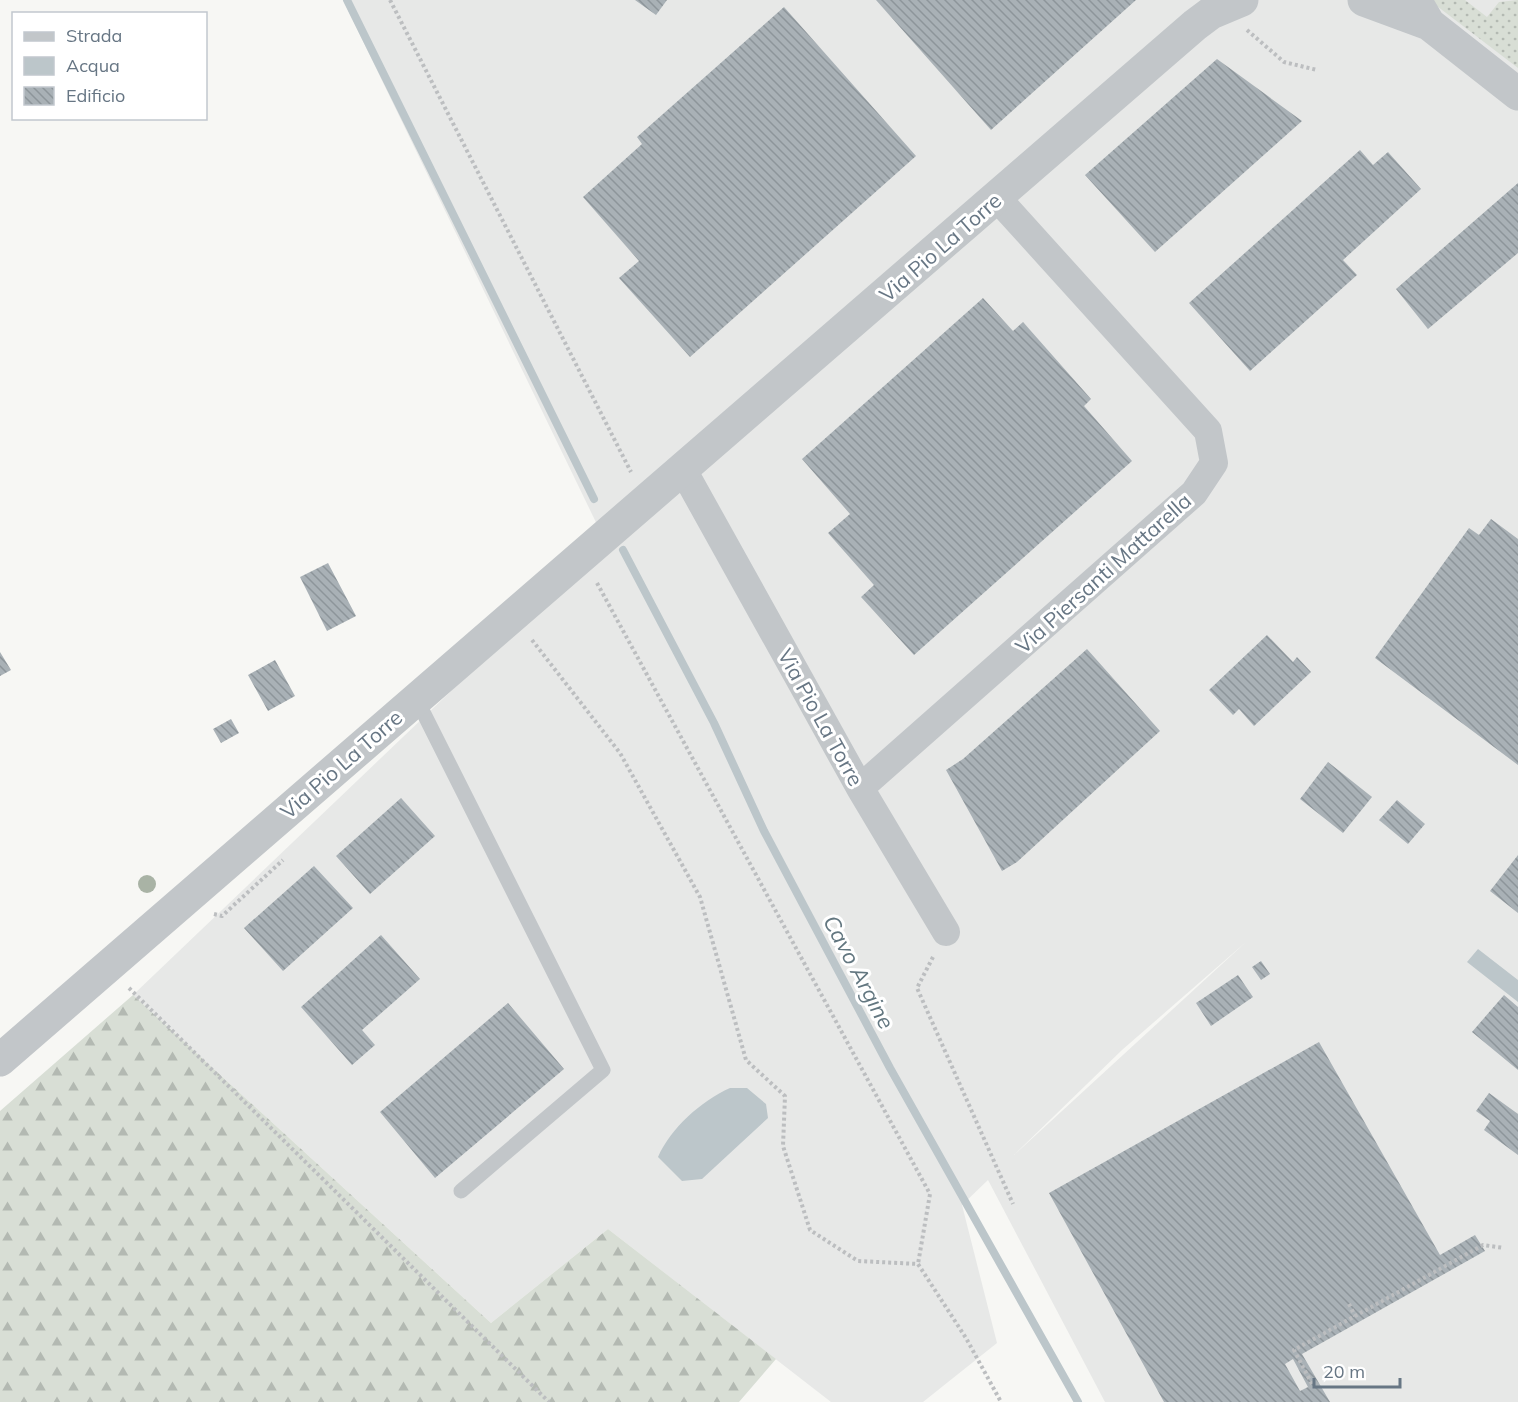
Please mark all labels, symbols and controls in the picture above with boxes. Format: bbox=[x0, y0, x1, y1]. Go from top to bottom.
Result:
legend bbox=[12, 12, 207, 120]
text: Strada bbox=[66, 24, 122, 47]
text: Acqua bbox=[66, 54, 120, 77]
text: Edificio bbox=[66, 84, 125, 107]
street label: Via Pio La Torre bbox=[874, 187, 1006, 307]
street label: Via Piersanti Mattarella bbox=[1010, 487, 1196, 659]
street label: Via Pio La Torre bbox=[773, 644, 869, 790]
street label: Via Pio La Torre bbox=[275, 704, 407, 824]
water label: Cavo Argine bbox=[817, 910, 901, 1034]
scale bar bbox=[1314, 1351, 1400, 1389]
text: 20 m bbox=[1323, 1360, 1365, 1383]

